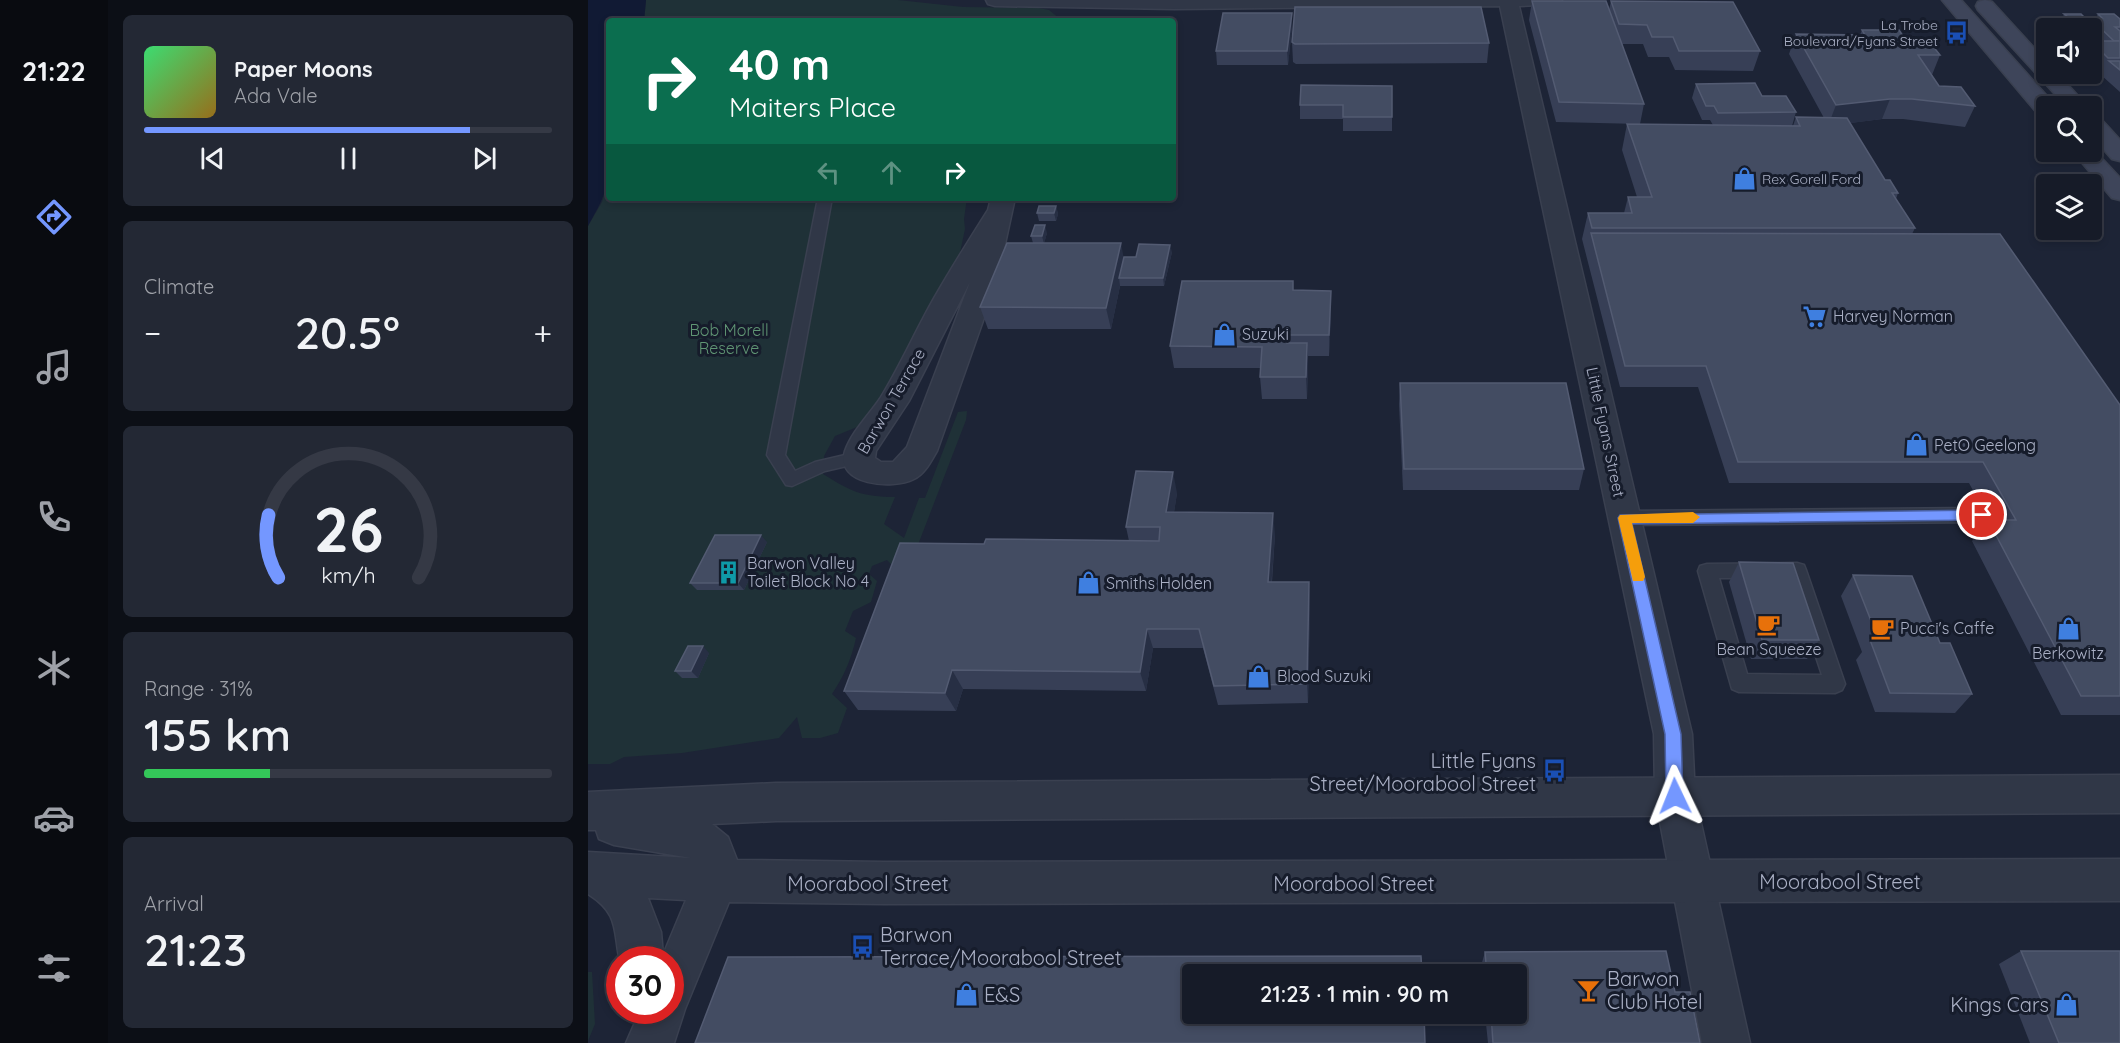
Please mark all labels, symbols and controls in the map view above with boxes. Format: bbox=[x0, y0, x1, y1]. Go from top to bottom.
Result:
place label: La Trobe Boulevard/Fyans Street bbox=[1784, 16, 1938, 50]
map controls bbox=[2036, 18, 2102, 240]
button: sound bbox=[2036, 18, 2102, 84]
bus stop icon: La Trobe Boulevard/Fyans Street bbox=[1943, 20, 1969, 46]
text: 40 m bbox=[729, 38, 830, 91]
icon: right bbox=[630, 42, 708, 120]
text: 21:22 bbox=[22, 54, 86, 88]
text: Paper Moons bbox=[234, 55, 373, 83]
text: Ada Vale bbox=[234, 83, 318, 108]
text: Maiters Place bbox=[729, 90, 896, 124]
button: search bbox=[2036, 96, 2102, 162]
icon: previous bbox=[196, 142, 229, 175]
icon: pause bbox=[332, 142, 365, 175]
icon: next bbox=[468, 142, 501, 175]
icon: left bbox=[812, 156, 845, 189]
icon: ahead bbox=[875, 156, 908, 189]
icon: right bbox=[938, 156, 971, 189]
shop icon: Rex Gorell Ford bbox=[1731, 166, 1757, 192]
place label: Rex Gorell Ford bbox=[1762, 170, 1861, 188]
button: layers bbox=[2036, 174, 2102, 240]
icon: directions bbox=[33, 196, 75, 238]
text: Climate bbox=[144, 274, 214, 299]
supermarket icon: Harvey Norman bbox=[1802, 303, 1828, 329]
text: 20.5° bbox=[295, 304, 400, 360]
place label: Harvey Norman bbox=[1833, 306, 1953, 326]
text: − bbox=[144, 312, 161, 353]
text: + bbox=[533, 312, 552, 353]
park label: Bob Morell Reserve bbox=[689, 320, 769, 358]
shop icon: Suzuki bbox=[1211, 321, 1237, 347]
place label: Suzuki bbox=[1242, 324, 1289, 344]
street label: Barwon Terrace bbox=[853, 345, 929, 457]
icon: music bbox=[33, 346, 75, 388]
street label: Little Fyans Street bbox=[1582, 365, 1630, 499]
shop icon: PetO Geelong bbox=[1903, 432, 1929, 458]
place label: PetO Geelong bbox=[1934, 435, 2036, 455]
pin bbox=[1956, 489, 2007, 540]
text: 26 bbox=[313, 491, 383, 569]
icon: phone bbox=[33, 496, 75, 538]
icon: arrive bbox=[1965, 498, 1998, 531]
place label: Barwon Valley Toilet Block No 4 bbox=[747, 553, 869, 591]
building icon: Barwon Valley Toilet Block No 4 bbox=[716, 559, 742, 585]
text: km/h bbox=[321, 563, 375, 589]
shop icon: Smiths Holden bbox=[1075, 570, 1101, 596]
place label: Smiths Holden bbox=[1106, 573, 1212, 593]
cafe icon: Bean Squeeze bbox=[1756, 611, 1782, 637]
cafe icon: Pucci's Caffe bbox=[1869, 615, 1895, 641]
shop icon: Berkowitz bbox=[2055, 615, 2081, 641]
place label: Pucci's Caffe bbox=[1900, 618, 1994, 638]
place label: Bean Squeeze bbox=[1716, 639, 1822, 659]
place label: Berkowitz bbox=[2032, 643, 2104, 663]
icon: climate bbox=[33, 647, 75, 689]
shop icon: Blood Suzuki bbox=[1246, 663, 1272, 689]
place label: Blood Suzuki bbox=[1277, 666, 1371, 686]
text: Range · 31% bbox=[144, 676, 253, 701]
text: 155 km bbox=[144, 706, 291, 762]
place label: Little Fyans Street/Moorabool Street bbox=[1310, 748, 1536, 796]
bus stop icon: Little Fyans Street/Moorabool Street bbox=[1541, 758, 1567, 784]
position arrow bbox=[1643, 764, 1707, 828]
icon: car bbox=[33, 797, 75, 839]
street label: Moorabool Street bbox=[1759, 869, 1921, 894]
street label: Moorabool Street bbox=[787, 871, 949, 896]
street label: Moorabool Street bbox=[1273, 871, 1435, 896]
text: Arrival bbox=[144, 891, 204, 916]
text: 21:23 bbox=[144, 921, 247, 977]
place label: Barwon Terrace/Moorabool Street bbox=[880, 922, 1122, 970]
bus stop icon: Barwon Terrace/Moorabool Street bbox=[849, 933, 875, 959]
speed limit sign: 30 bbox=[606, 946, 684, 1024]
icon: filters bbox=[33, 947, 75, 989]
place label: Barwon Club Hotel bbox=[1607, 966, 1703, 1014]
bar icon: Barwon Club Hotel bbox=[1576, 977, 1602, 1003]
text: 21:23 · 1 min · 90 m bbox=[1260, 980, 1449, 1008]
shop icon: E&S bbox=[953, 981, 979, 1007]
place label: E&S bbox=[984, 982, 1020, 1007]
shop icon: Kings Cars bbox=[2054, 991, 2080, 1017]
place label: Kings Cars bbox=[1950, 992, 2049, 1017]

